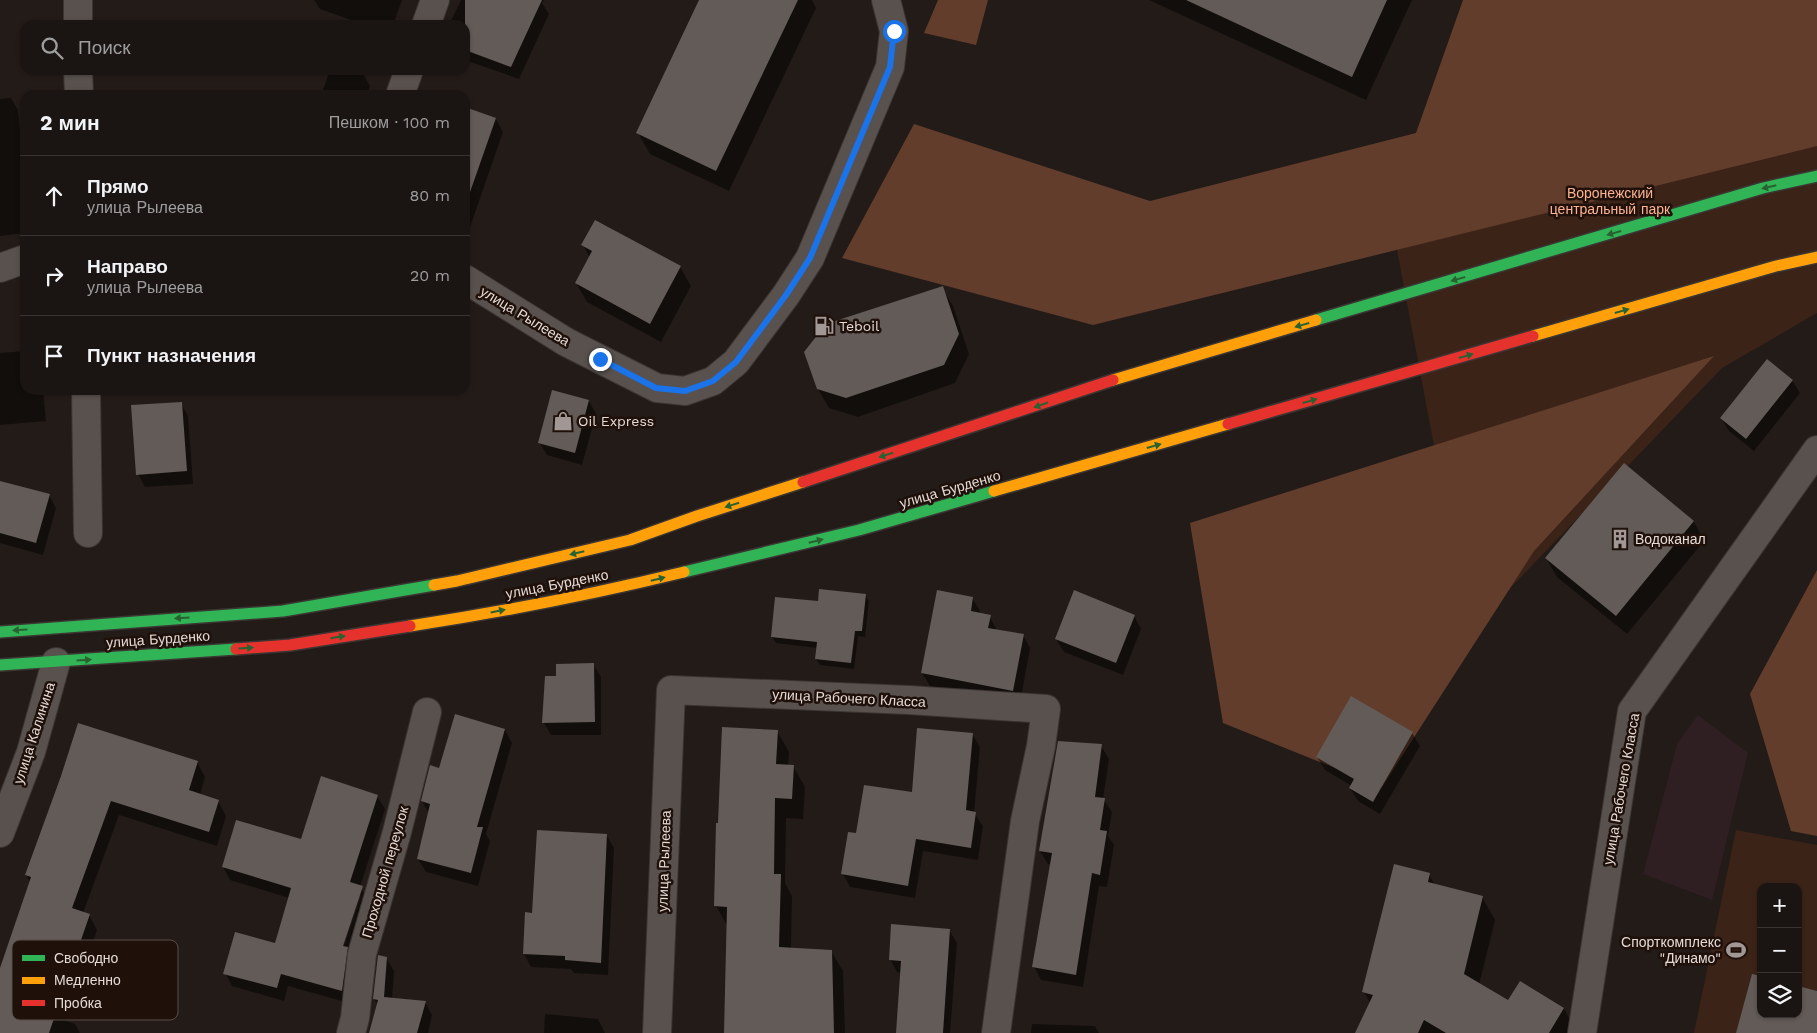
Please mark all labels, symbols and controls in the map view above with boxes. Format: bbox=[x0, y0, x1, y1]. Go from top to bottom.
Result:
search box bbox=[20, 20, 470, 75]
route start bbox=[883, 20, 906, 43]
icon: search bbox=[38, 34, 66, 62]
text: Поиск bbox=[78, 36, 131, 59]
text: 2 мин bbox=[40, 110, 100, 135]
text: Пешком · 100 m bbox=[329, 113, 450, 132]
text: Прямо bbox=[87, 175, 149, 198]
icon: ahead bbox=[40, 182, 68, 210]
one-way arrow bbox=[1762, 183, 1777, 191]
park label: Воронежский центральный парк bbox=[1550, 185, 1671, 217]
text: 80 m bbox=[409, 186, 450, 205]
text: улица Рылеева bbox=[87, 198, 203, 217]
one-way arrow bbox=[1606, 229, 1621, 237]
text: Направо bbox=[87, 255, 168, 278]
icon: right bbox=[40, 262, 68, 290]
text: 20 m bbox=[410, 266, 450, 285]
one-way arrow bbox=[1450, 275, 1465, 283]
text: улица Рылеева bbox=[87, 278, 203, 297]
street label: улица Рылеева bbox=[477, 283, 573, 349]
one-way arrow bbox=[1615, 306, 1630, 314]
fuel station icon: Teboil bbox=[813, 315, 835, 337]
place label: Teboil bbox=[839, 318, 880, 334]
one-way arrow bbox=[1294, 321, 1309, 329]
icon: arrive bbox=[40, 342, 68, 370]
text: Пункт назначения bbox=[87, 344, 256, 367]
route end bbox=[589, 348, 612, 371]
one-way arrow bbox=[1459, 351, 1474, 359]
one-way arrow bbox=[1303, 397, 1318, 405]
one-way arrow bbox=[1033, 401, 1048, 409]
shop icon: Oil Express bbox=[552, 410, 574, 432]
place label: Oil Express bbox=[578, 413, 654, 429]
one-way arrow bbox=[1147, 442, 1162, 450]
one-way arrow bbox=[879, 452, 894, 459]
street label: улица Бурденко bbox=[898, 467, 1002, 511]
one-way arrow bbox=[724, 502, 739, 509]
building icon: Водоканал bbox=[1609, 528, 1631, 550]
place label: Водоканал bbox=[1635, 531, 1706, 547]
one-way arrow bbox=[808, 537, 823, 545]
one-way arrow bbox=[569, 549, 584, 557]
street label: улица Бурденко bbox=[504, 566, 610, 602]
one-way arrow bbox=[650, 575, 665, 583]
one-way arrow bbox=[491, 607, 506, 615]
one-way arrow bbox=[174, 614, 190, 622]
one-way arrow bbox=[12, 627, 28, 635]
street label: улица Бурденко bbox=[105, 627, 211, 651]
one-way arrow bbox=[330, 633, 346, 641]
one-way arrow bbox=[238, 644, 254, 652]
one-way arrow bbox=[76, 655, 92, 663]
street label: улица Калинина bbox=[10, 680, 58, 786]
street label: улица Рабочего Класса bbox=[772, 686, 926, 710]
street label: улица Рабочего Класса bbox=[1600, 712, 1642, 866]
street label: Проходной переулок bbox=[359, 804, 412, 939]
street label: улица Рылеева bbox=[654, 810, 674, 912]
map controls bbox=[1757, 883, 1802, 1018]
button: + bbox=[1757, 883, 1802, 928]
button: − bbox=[1757, 928, 1802, 973]
place label: Спорткомплекс "Динамо" bbox=[1621, 934, 1721, 966]
sports icon: Спорткомплекс "Динамо" bbox=[1725, 939, 1747, 961]
legend bbox=[12, 940, 178, 1020]
text: Свободно bbox=[54, 950, 119, 966]
text: Медленно bbox=[54, 972, 121, 988]
button: layers bbox=[1757, 973, 1802, 1018]
text: Пробка bbox=[54, 995, 102, 1011]

